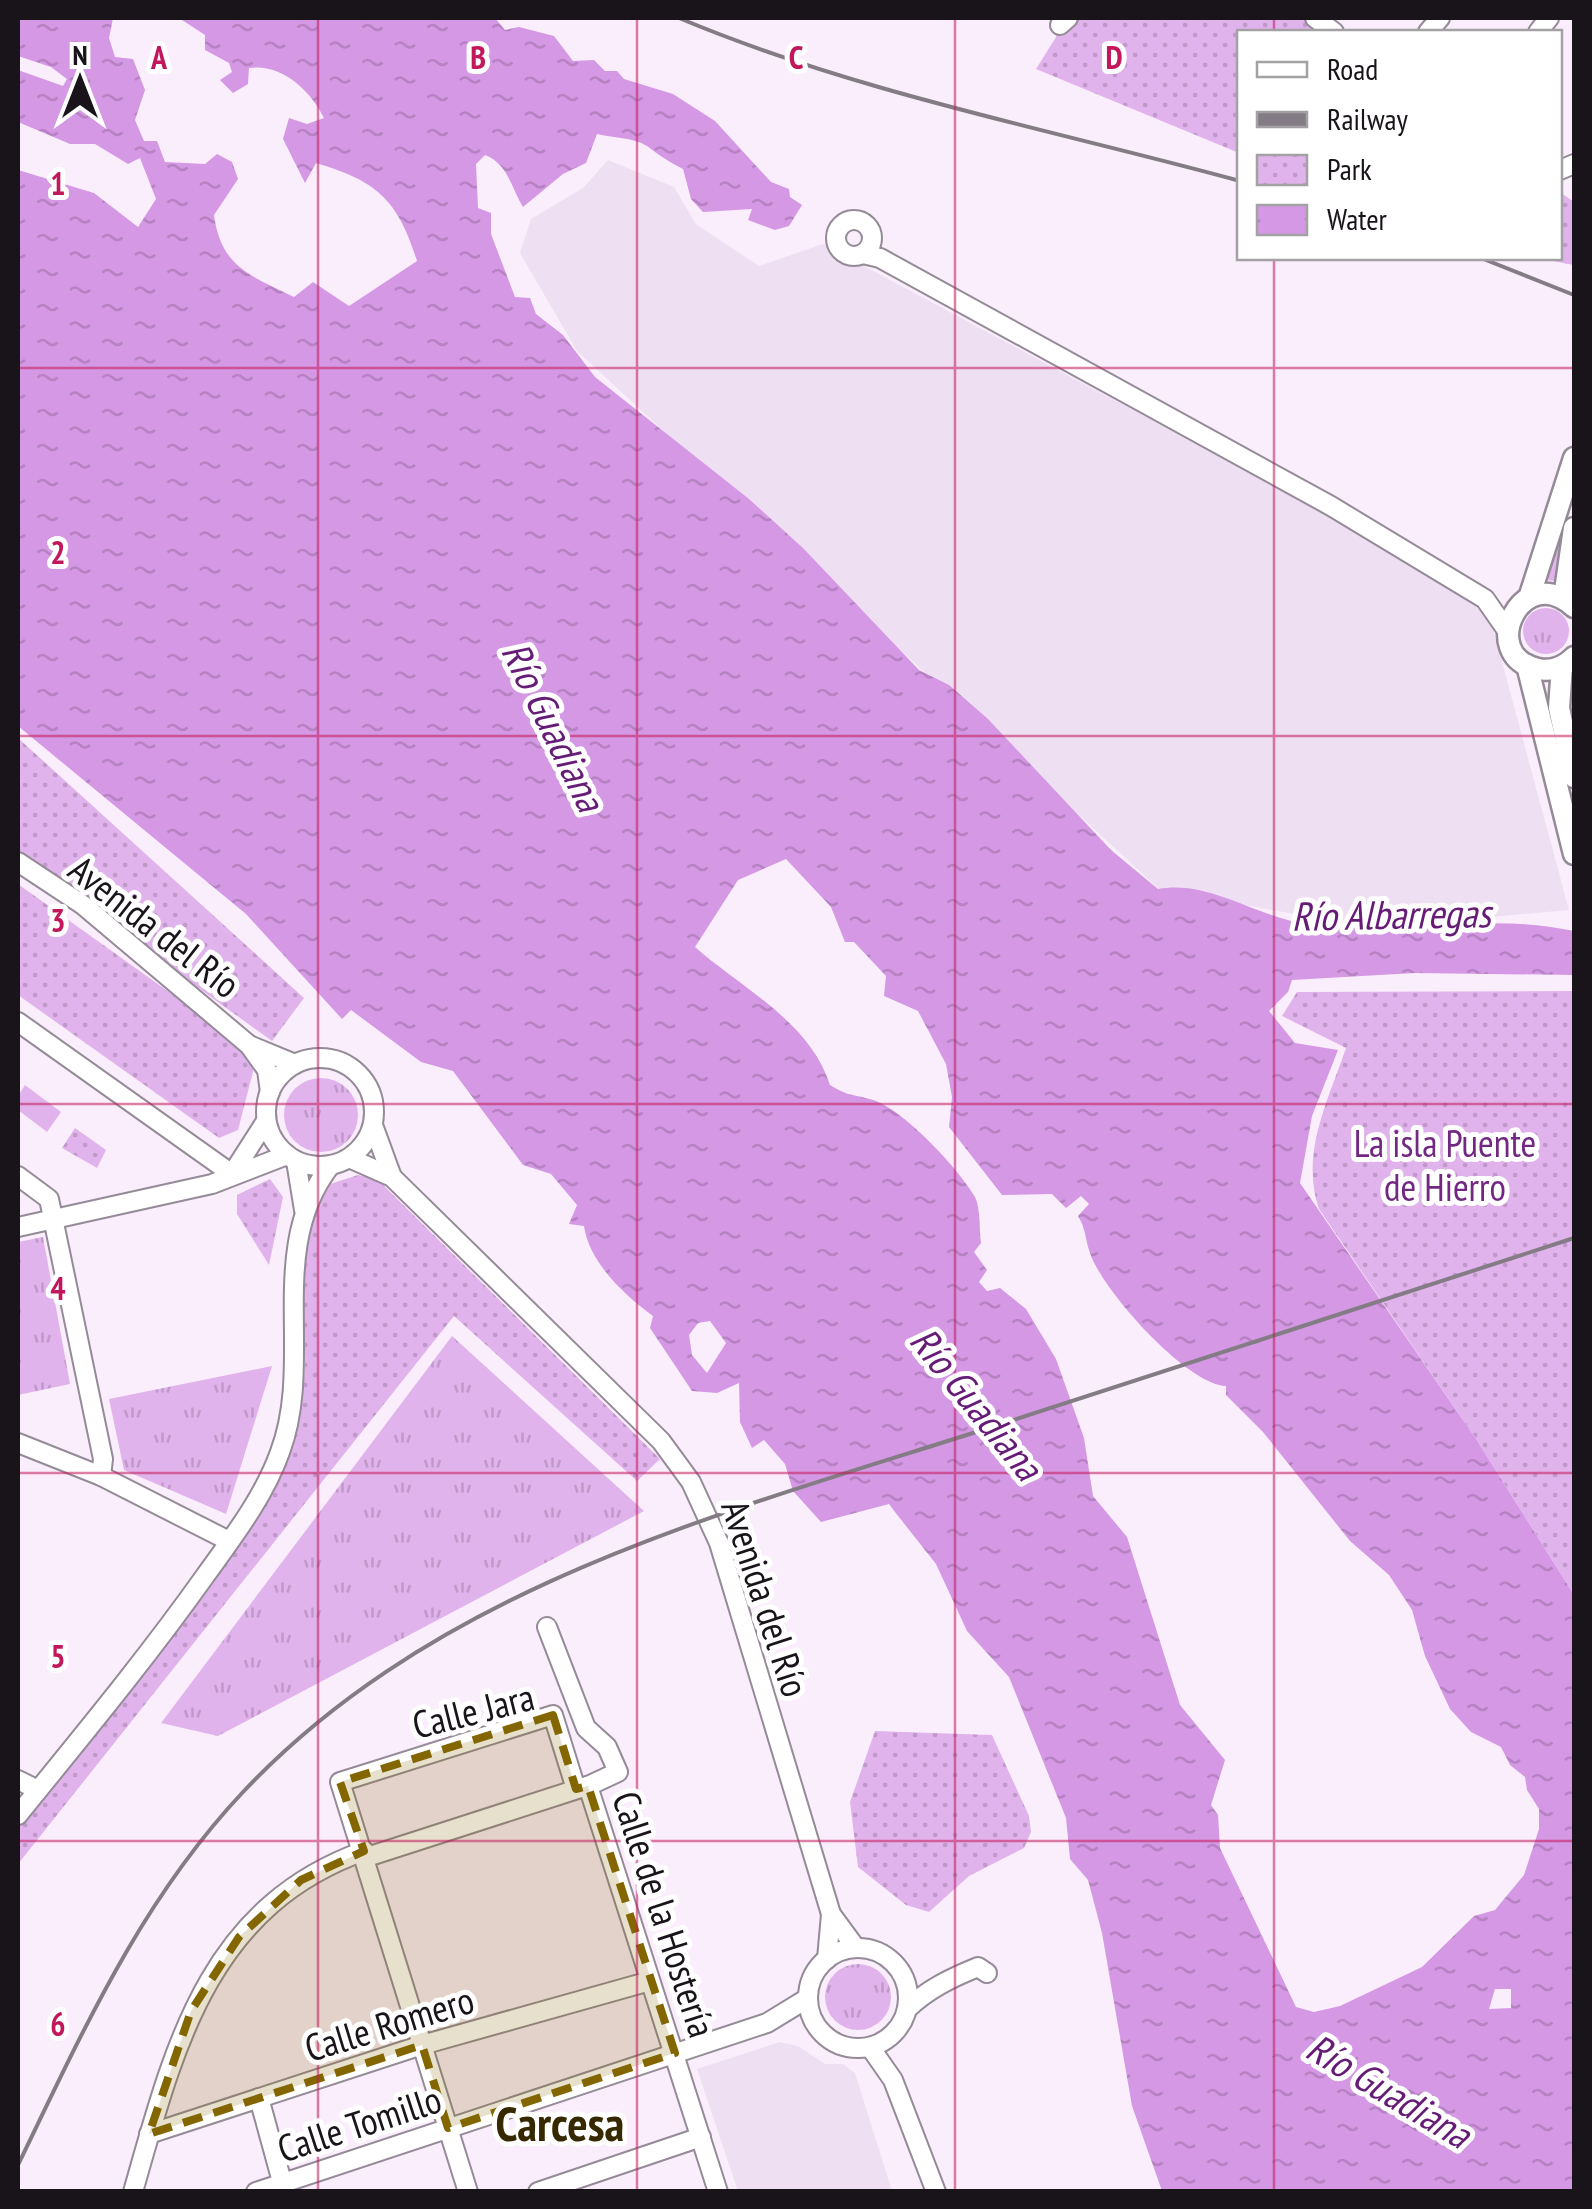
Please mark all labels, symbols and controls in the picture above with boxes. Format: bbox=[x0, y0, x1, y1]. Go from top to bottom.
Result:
north arrow bbox=[30, 30, 130, 130]
legend bbox=[1237, 30, 1562, 260]
text: N bbox=[72, 36, 88, 73]
text: A bbox=[150, 36, 168, 78]
text: B bbox=[470, 36, 486, 78]
text: C bbox=[789, 36, 804, 78]
text: D bbox=[1105, 36, 1123, 78]
text: Road bbox=[1327, 49, 1378, 88]
text: Railway bbox=[1327, 99, 1409, 138]
text: Park bbox=[1327, 149, 1372, 188]
text: 1 bbox=[50, 162, 66, 204]
text: Water bbox=[1327, 199, 1388, 238]
text: 2 bbox=[50, 531, 66, 573]
water label: Río Guadiana bbox=[491, 633, 618, 821]
street label: Avenida del Río bbox=[60, 844, 250, 1008]
water label: Río Albarregas bbox=[1291, 886, 1494, 942]
text: 3 bbox=[50, 899, 66, 941]
park label: La isla Puente de Hierro bbox=[1354, 1118, 1536, 1211]
text: 4 bbox=[50, 1267, 66, 1309]
water label: Río Guadiana bbox=[899, 1316, 1056, 1492]
street label: Avenida del Río bbox=[711, 1493, 821, 1703]
text: 5 bbox=[50, 1635, 66, 1677]
street label: Calle Jara bbox=[407, 1671, 539, 1749]
street label: Calle de la Hostería bbox=[602, 1785, 728, 2043]
street label: Calle Romero bbox=[299, 1974, 479, 2072]
text: 6 bbox=[50, 2003, 66, 2045]
water label: Río Guadiana bbox=[1297, 2021, 1482, 2160]
street label: Calle Tomillo bbox=[271, 2074, 447, 2172]
district label: Carcesa bbox=[496, 2092, 624, 2154]

